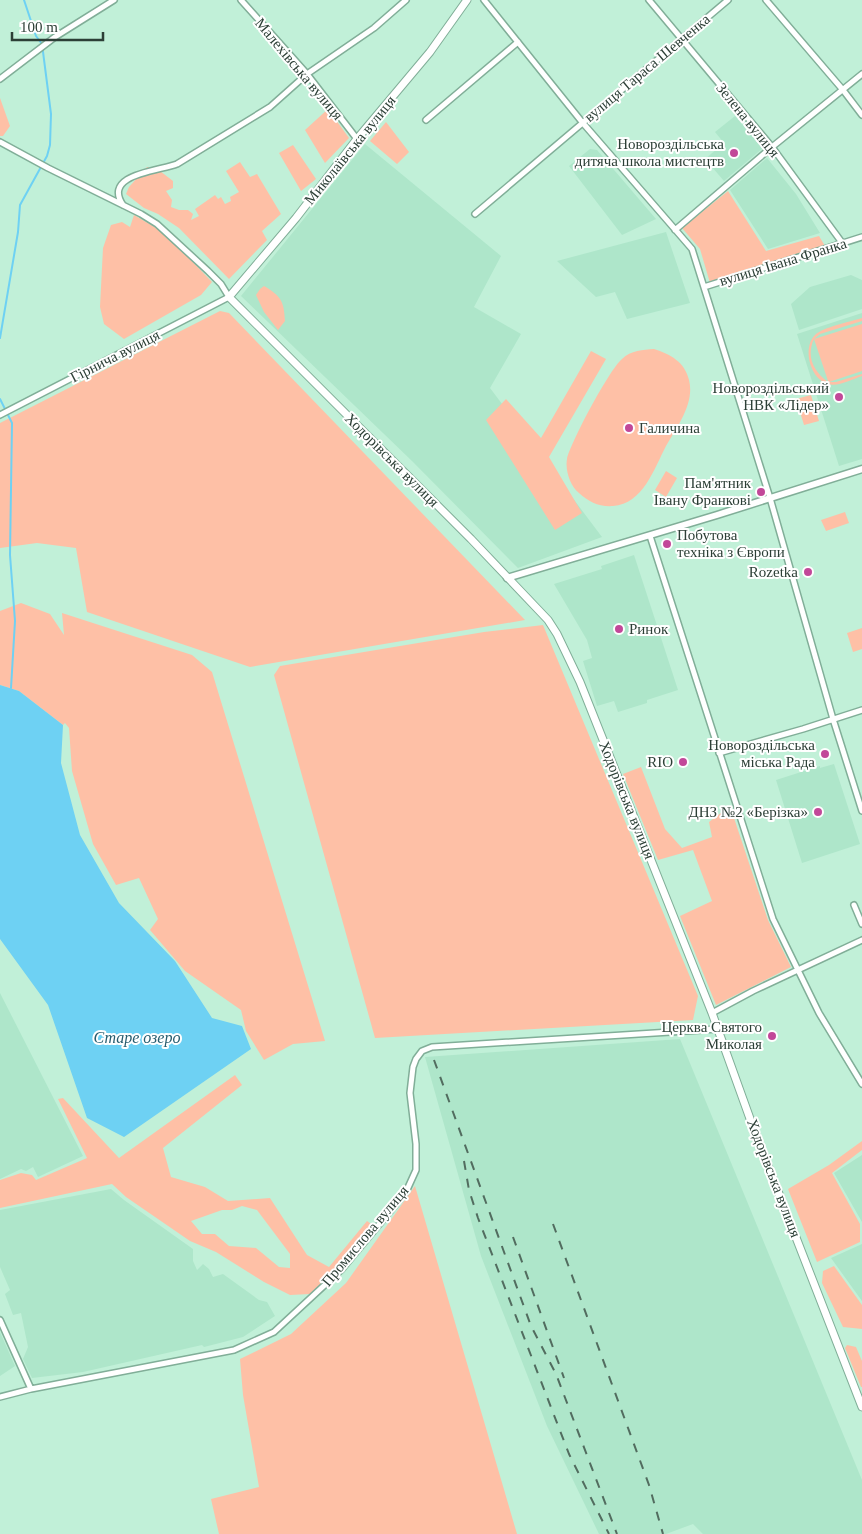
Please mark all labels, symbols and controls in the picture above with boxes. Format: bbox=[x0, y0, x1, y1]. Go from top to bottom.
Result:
scale bar bbox=[12, 10, 104, 42]
street label: вулиця Тараса Шевченка bbox=[581, 11, 713, 125]
street label: Малехівська вулиця bbox=[252, 15, 346, 123]
text: 100 m bbox=[20, 19, 58, 35]
street label: Зелена вулиця bbox=[713, 80, 783, 160]
street label: Миколаївська вулиця bbox=[301, 92, 399, 208]
place label: Новороздільська дитяча школа мистецтв bbox=[575, 136, 724, 169]
marker: Новороздільська дитяча школа мистецтв bbox=[728, 147, 740, 159]
street label: вулиця Івана Франка bbox=[717, 235, 849, 289]
street label: Гірнича вулиця bbox=[68, 327, 162, 385]
place label: Новороздільський НВК «Лідер» bbox=[713, 380, 829, 413]
marker: Новороздільський НВК «Лідер» bbox=[833, 391, 845, 403]
street label: Ходорівська вулиця bbox=[342, 410, 442, 510]
place label: Галичина bbox=[639, 420, 700, 436]
marker: Галичина bbox=[623, 422, 635, 434]
place label: Пам'ятник Івану Франкові bbox=[654, 475, 752, 508]
marker: Пам'ятник Івану Франкові bbox=[755, 486, 767, 498]
place label: Побутова техніка з Європи bbox=[677, 527, 785, 560]
marker: Побутова техніка з Європи bbox=[661, 538, 673, 550]
place label: Rozetka bbox=[749, 564, 798, 580]
marker: Rozetka bbox=[802, 566, 814, 578]
place label: Ринок bbox=[629, 621, 669, 637]
marker: Ринок bbox=[613, 623, 625, 635]
place label: Новороздільська міська Рада bbox=[708, 737, 815, 770]
street label: Ходорівська вулиця bbox=[596, 739, 658, 861]
marker: Новороздільська міська Рада bbox=[819, 748, 831, 760]
place label: RIO bbox=[647, 754, 673, 770]
marker: RIO bbox=[677, 756, 689, 768]
place label: ДНЗ №2 «Берізка» bbox=[689, 804, 808, 820]
marker: ДНЗ №2 «Берізка» bbox=[812, 806, 824, 818]
place label: Церква Святого Миколая bbox=[662, 1019, 762, 1052]
water label: Старе озеро bbox=[94, 1029, 180, 1047]
marker: Церква Святого Миколая bbox=[766, 1030, 778, 1042]
street label: Ходорівська вулиця bbox=[744, 1117, 804, 1240]
street label: Промислова вулиця bbox=[318, 1183, 412, 1289]

